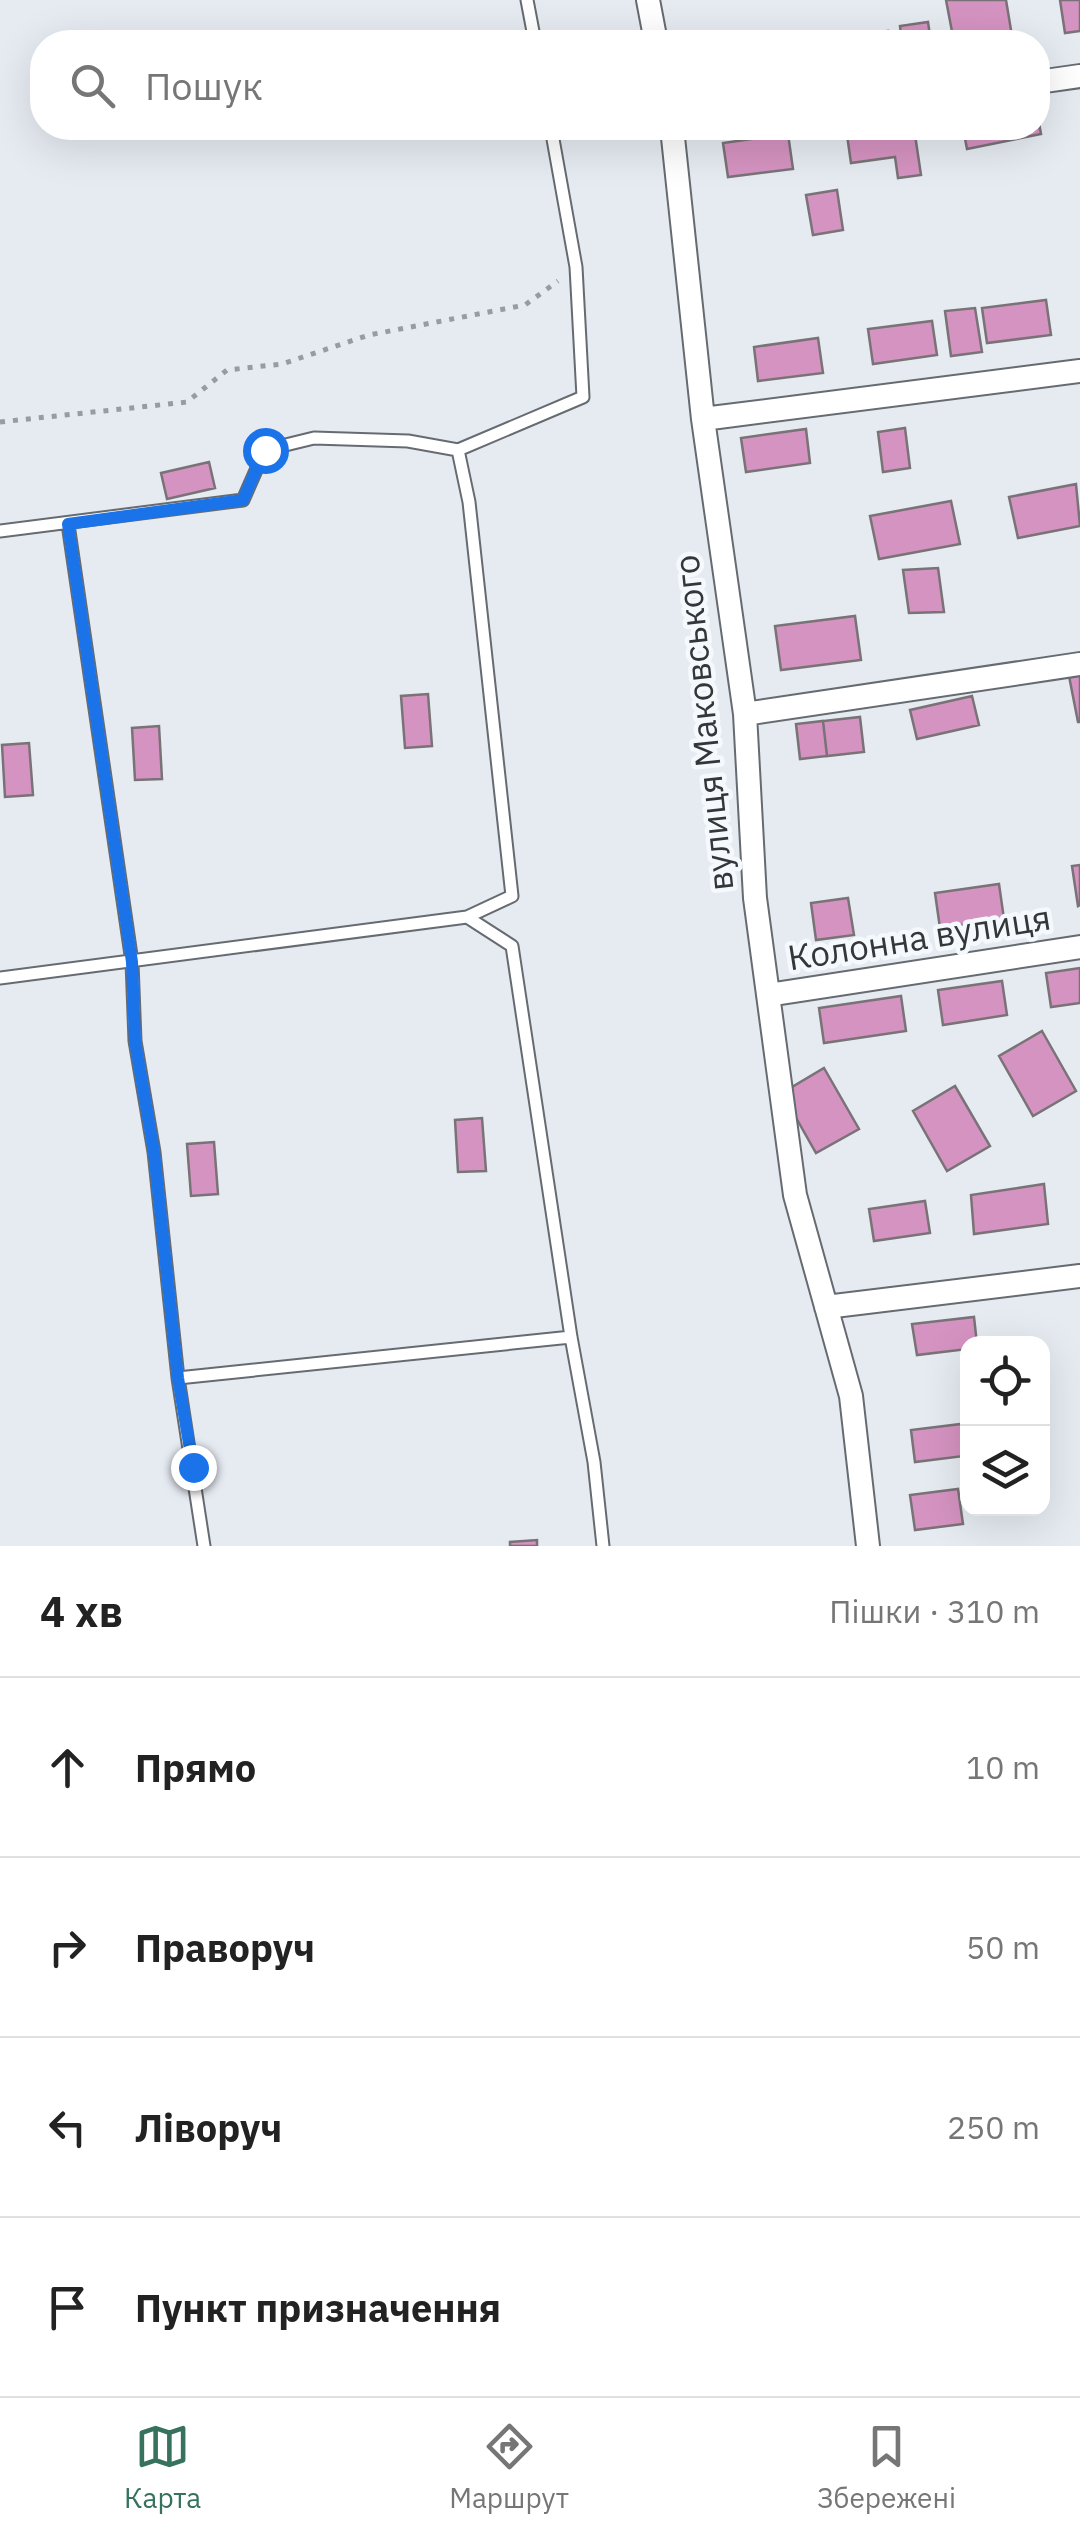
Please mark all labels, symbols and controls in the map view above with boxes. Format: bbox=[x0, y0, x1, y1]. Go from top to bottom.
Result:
search box bbox=[30, 30, 1050, 140]
icon: search bbox=[65, 58, 120, 113]
text: Пошук bbox=[145, 61, 263, 110]
route start bbox=[243, 428, 289, 474]
street label: вулиця Маковського bbox=[662, 553, 744, 893]
street label: Колонна вулиця bbox=[784, 894, 1054, 980]
map controls bbox=[960, 1336, 1050, 1516]
button: locate bbox=[960, 1336, 1050, 1426]
button: layers bbox=[960, 1426, 1050, 1516]
route end bbox=[171, 1445, 217, 1491]
text: 4 хв bbox=[40, 1584, 123, 1639]
text: Пішки · 310 m bbox=[829, 1590, 1040, 1632]
icon: ahead bbox=[40, 1740, 95, 1795]
text: Прямо bbox=[135, 1743, 256, 1792]
text: 10 m bbox=[966, 1746, 1040, 1788]
icon: right bbox=[40, 1920, 95, 1975]
text: Праворуч bbox=[135, 1923, 315, 1972]
text: 50 m bbox=[966, 1926, 1040, 1968]
icon: left bbox=[40, 2100, 95, 2155]
text: Ліворуч bbox=[135, 2103, 282, 2152]
text: 250 m bbox=[947, 2106, 1040, 2148]
icon: arrive bbox=[40, 2280, 95, 2335]
text: Пункт призначення bbox=[135, 2283, 501, 2332]
tab: Карта bbox=[124, 2419, 201, 2516]
tab: Маршрут bbox=[449, 2419, 569, 2516]
tab: Збережені bbox=[817, 2419, 956, 2516]

